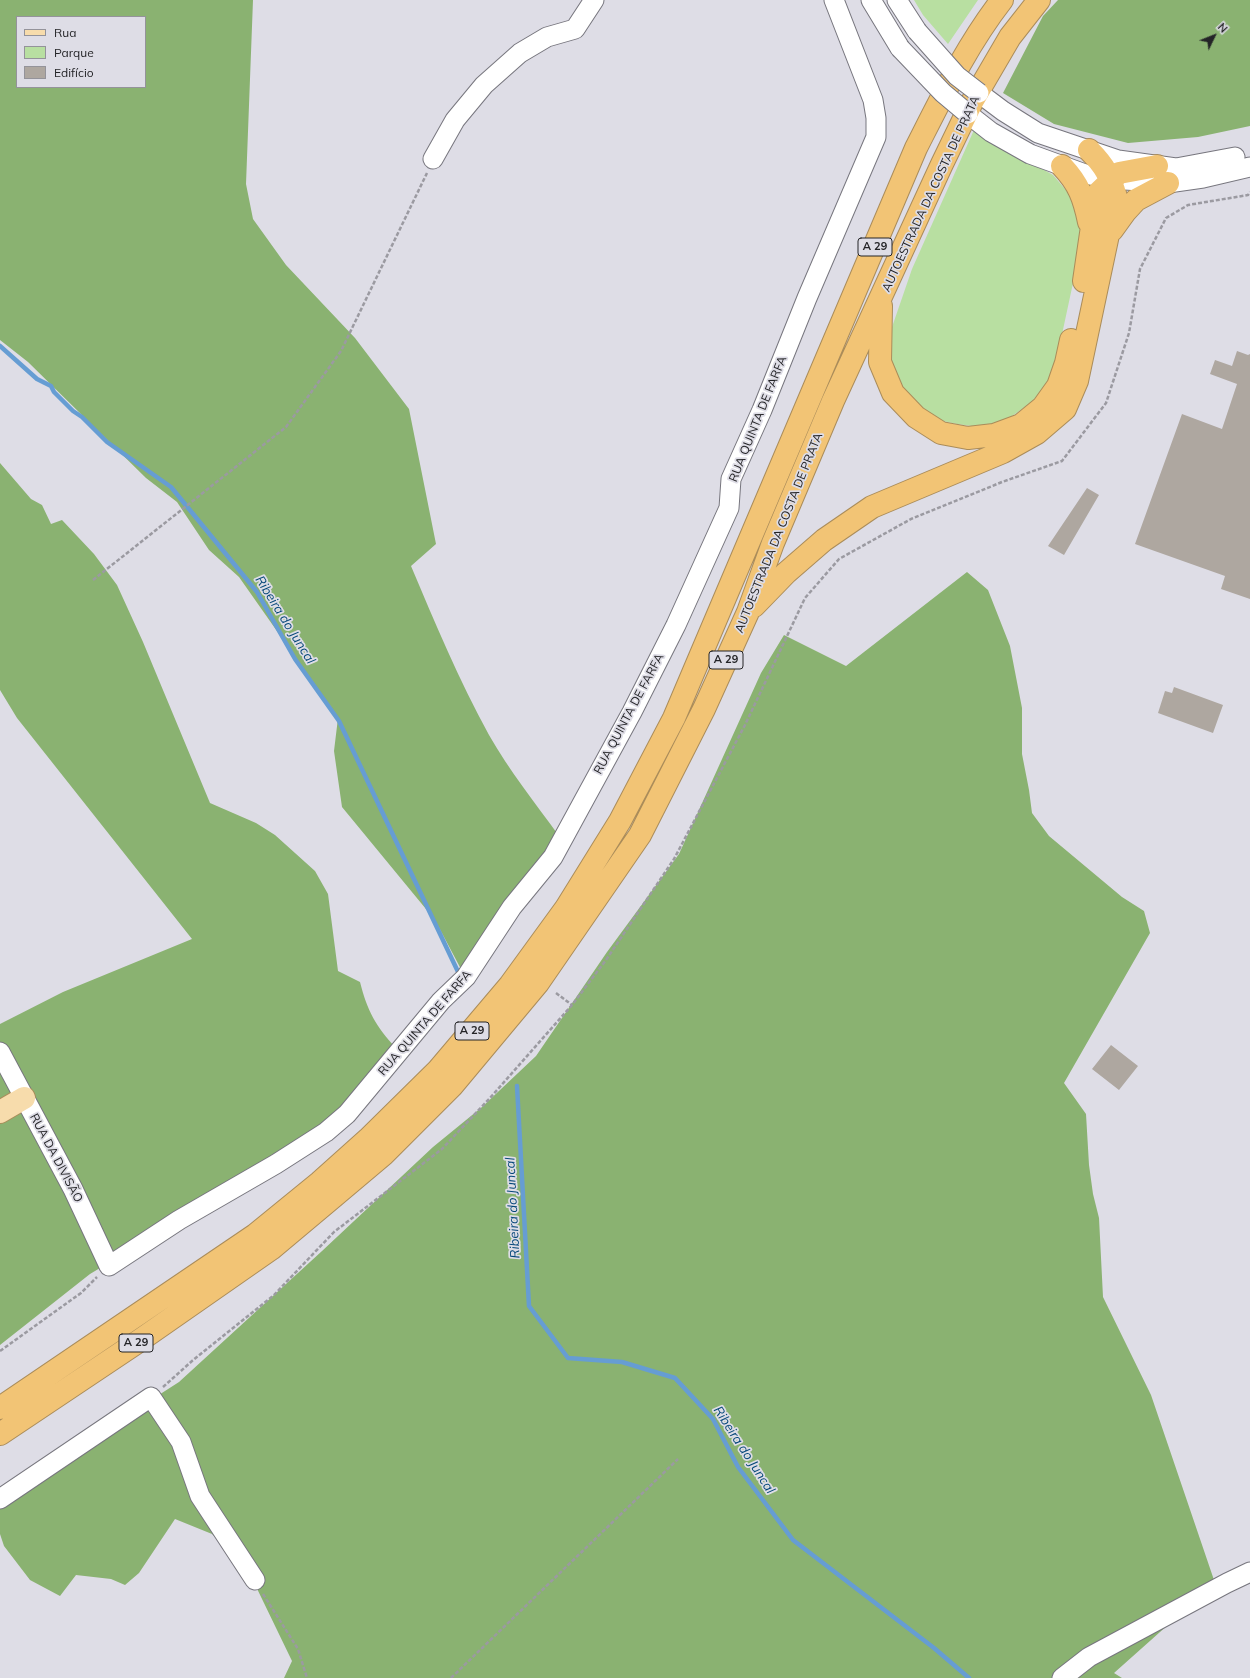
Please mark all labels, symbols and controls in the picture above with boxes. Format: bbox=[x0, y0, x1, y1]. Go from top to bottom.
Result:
legend bbox=[16, 16, 146, 88]
north arrow bbox=[1194, 16, 1234, 56]
text: N bbox=[1215, 20, 1231, 36]
text: Rua bbox=[54, 25, 76, 40]
text: Parque bbox=[54, 45, 94, 60]
text: Edifício bbox=[54, 65, 94, 80]
street label: AUTOESTRADA DA COSTA DE PRATA bbox=[879, 94, 983, 294]
road number: A 29 bbox=[858, 238, 892, 256]
street label: RUA QUINTA DE FARFA bbox=[726, 354, 790, 484]
street label: AUTOESTRADA DA COSTA DE PRATA bbox=[732, 431, 826, 635]
water label: Ribeira do Juncal bbox=[252, 573, 318, 667]
street label: RUA QUINTA DE FARFA bbox=[591, 651, 667, 777]
road number: A 29 bbox=[709, 651, 743, 669]
street label: RUA QUINTA DE FARFA bbox=[375, 968, 475, 1078]
road number: A 29 bbox=[455, 1022, 489, 1040]
street label: RUA DA DIVISÃO bbox=[26, 1111, 86, 1205]
water label: Ribeira do Juncal bbox=[503, 1157, 523, 1259]
road number: A 29 bbox=[119, 1334, 153, 1352]
water label: Ribeira do Juncal bbox=[710, 1403, 778, 1497]

